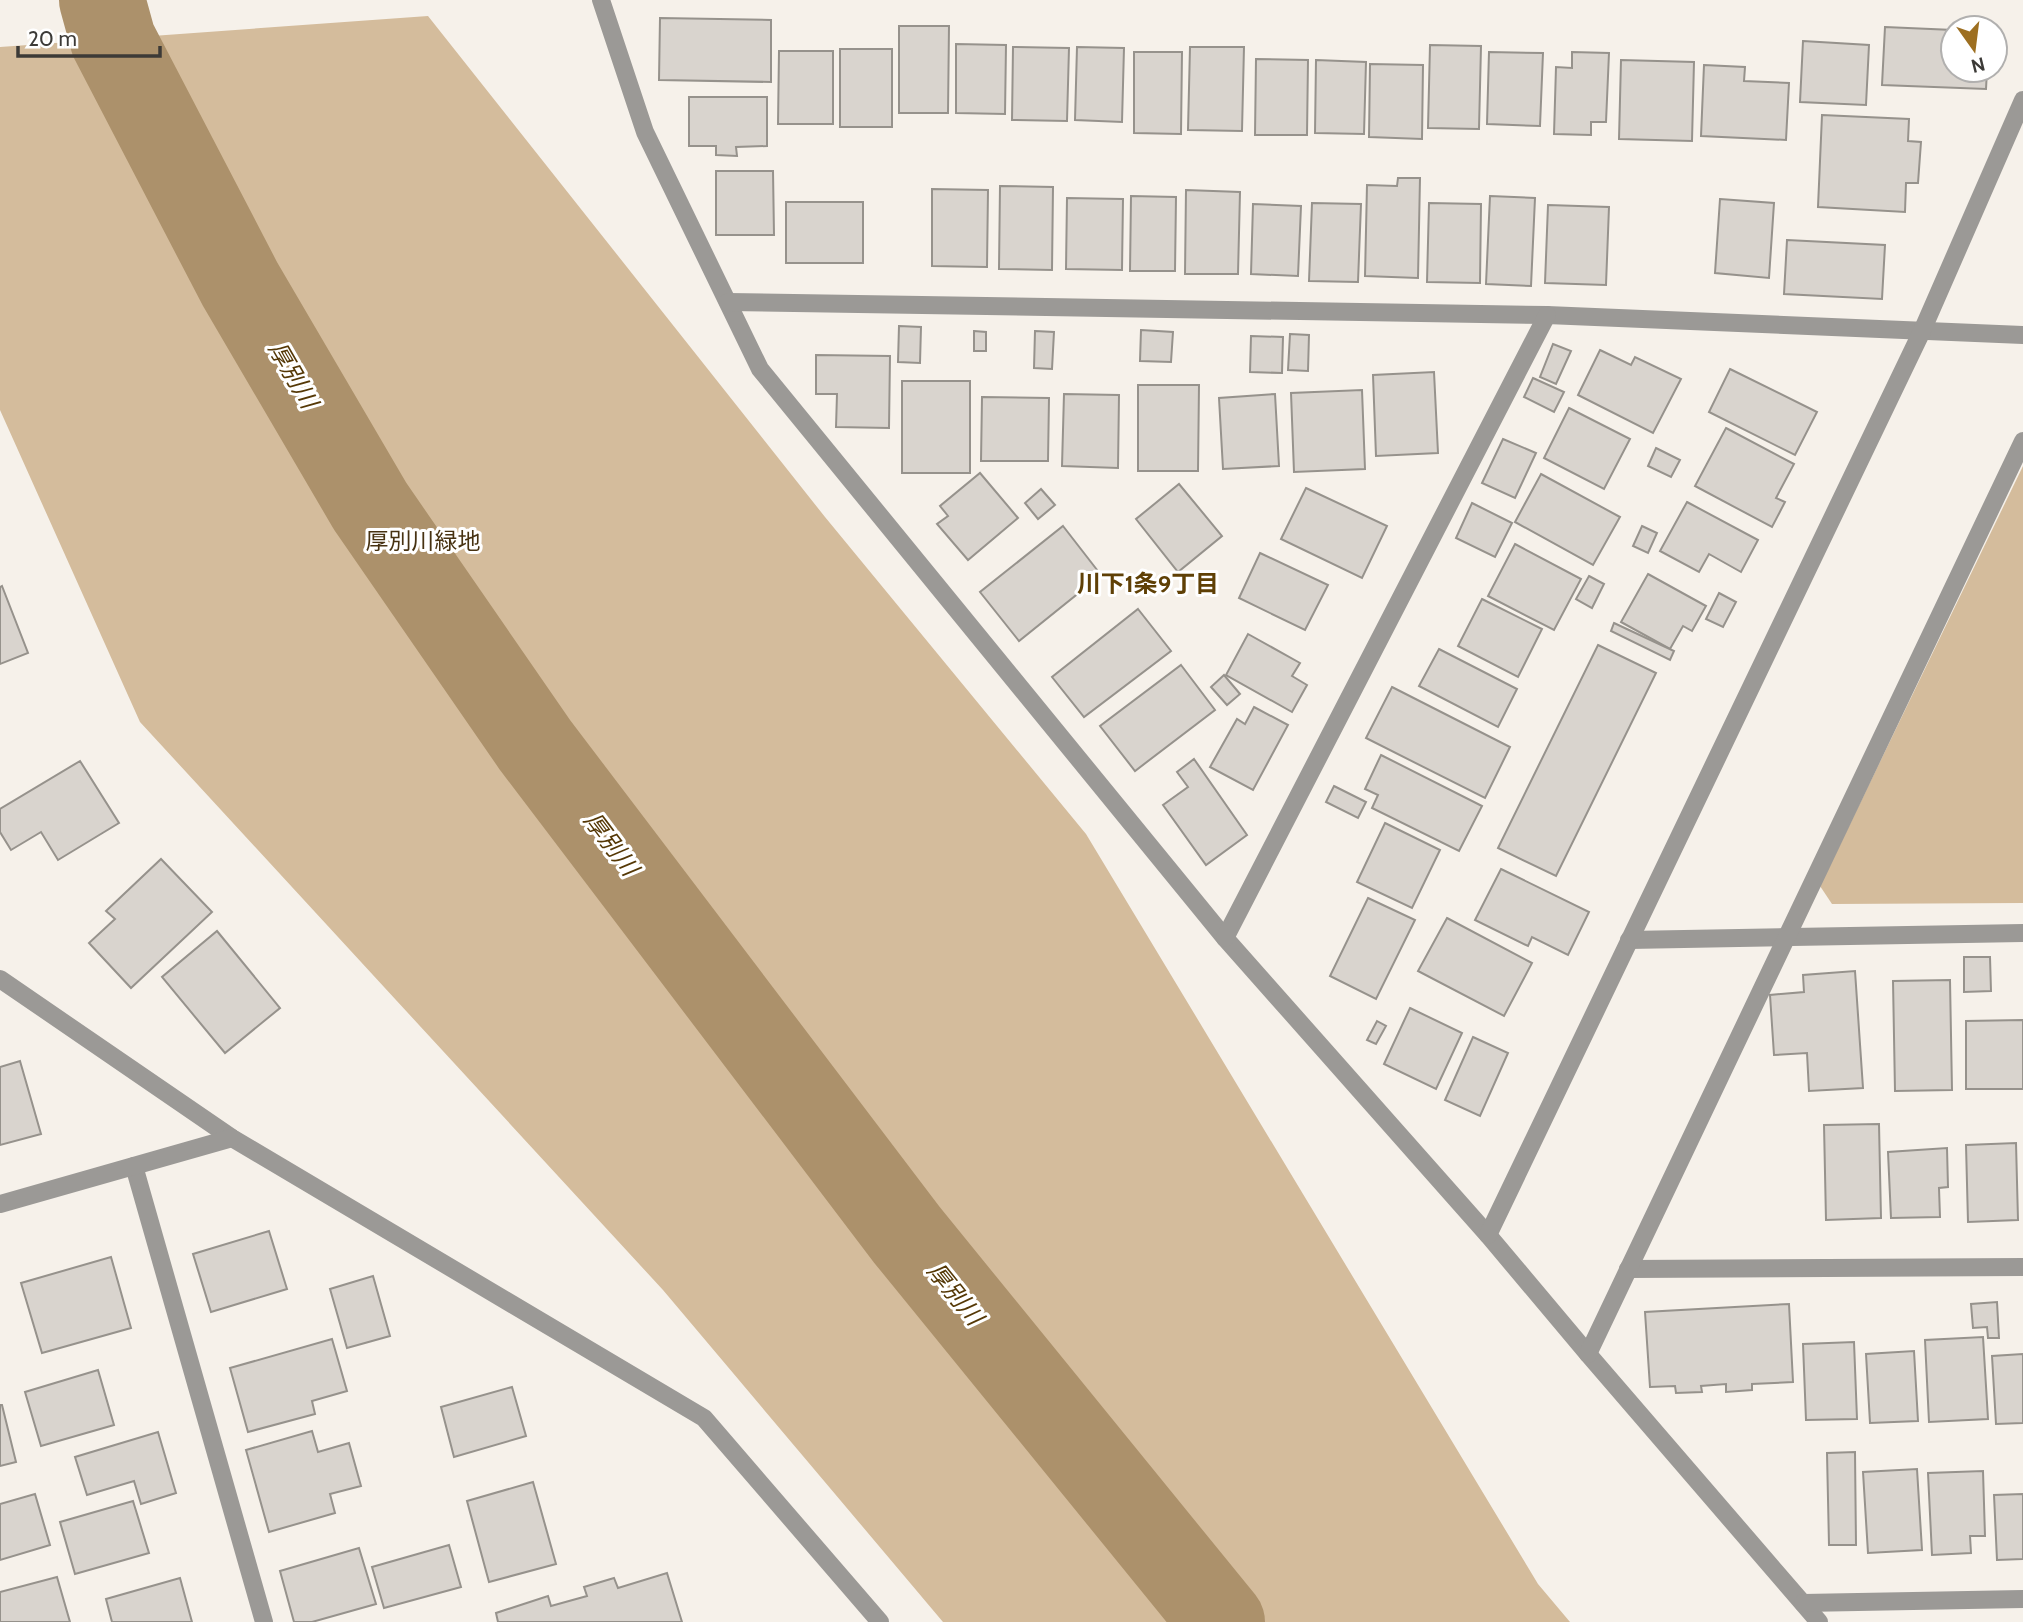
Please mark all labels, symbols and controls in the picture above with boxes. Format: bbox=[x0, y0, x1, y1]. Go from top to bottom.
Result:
scale bar bbox=[18, 14, 159, 58]
north arrow bbox=[1939, 14, 2009, 84]
text: 20 m bbox=[28, 26, 77, 51]
text: N bbox=[1969, 52, 1987, 78]
water label: 厚別川 bbox=[263, 336, 325, 416]
park label: 厚別川緑地 bbox=[366, 527, 481, 555]
district label: 川下1条9丁目 bbox=[1077, 569, 1219, 598]
water label: 厚別川 bbox=[578, 806, 646, 884]
water label: 厚別川 bbox=[921, 1257, 991, 1333]

